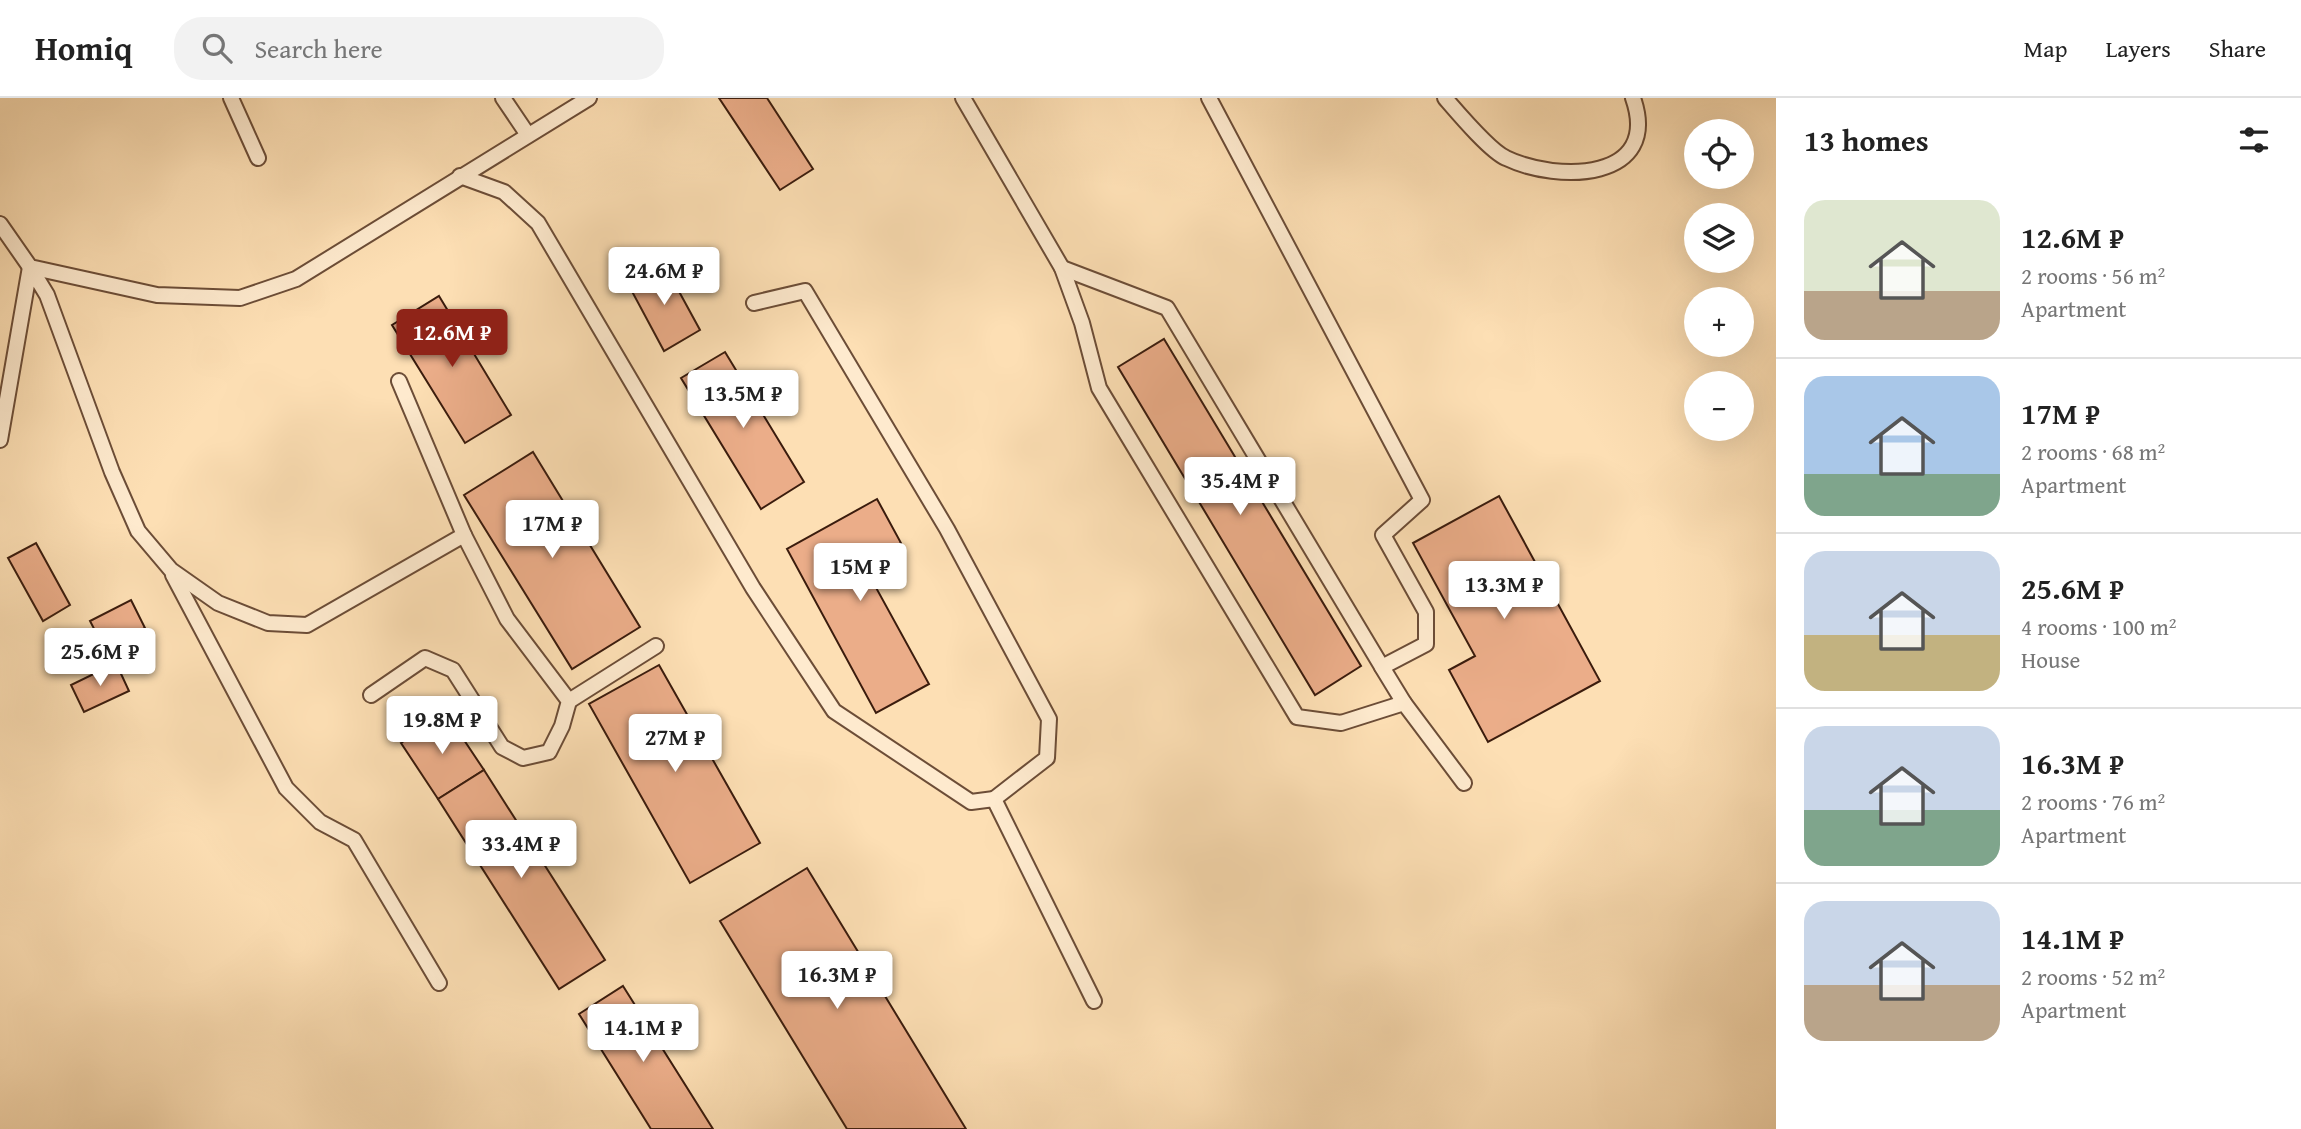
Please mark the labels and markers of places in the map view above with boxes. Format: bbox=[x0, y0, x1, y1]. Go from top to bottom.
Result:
pin: 24.6M ₽ bbox=[599, 248, 729, 307]
pin: 12.6M ₽ bbox=[387, 310, 517, 369]
pin: 13.5M ₽ bbox=[678, 370, 808, 430]
pin: 35.4M ₽ bbox=[1175, 458, 1305, 517]
pin: 17M ₽ bbox=[503, 500, 601, 560]
pin: 15M ₽ bbox=[811, 544, 909, 603]
pin: 13.3M ₽ bbox=[1439, 561, 1569, 621]
pin: 25.6M ₽ bbox=[35, 628, 165, 688]
pin: 19.8M ₽ bbox=[377, 696, 507, 756]
pin: 27M ₽ bbox=[626, 714, 724, 774]
pin: 33.4M ₽ bbox=[456, 820, 586, 880]
pin: 16.3M ₽ bbox=[772, 951, 902, 1011]
pin: 14.1M ₽ bbox=[578, 1004, 708, 1064]

